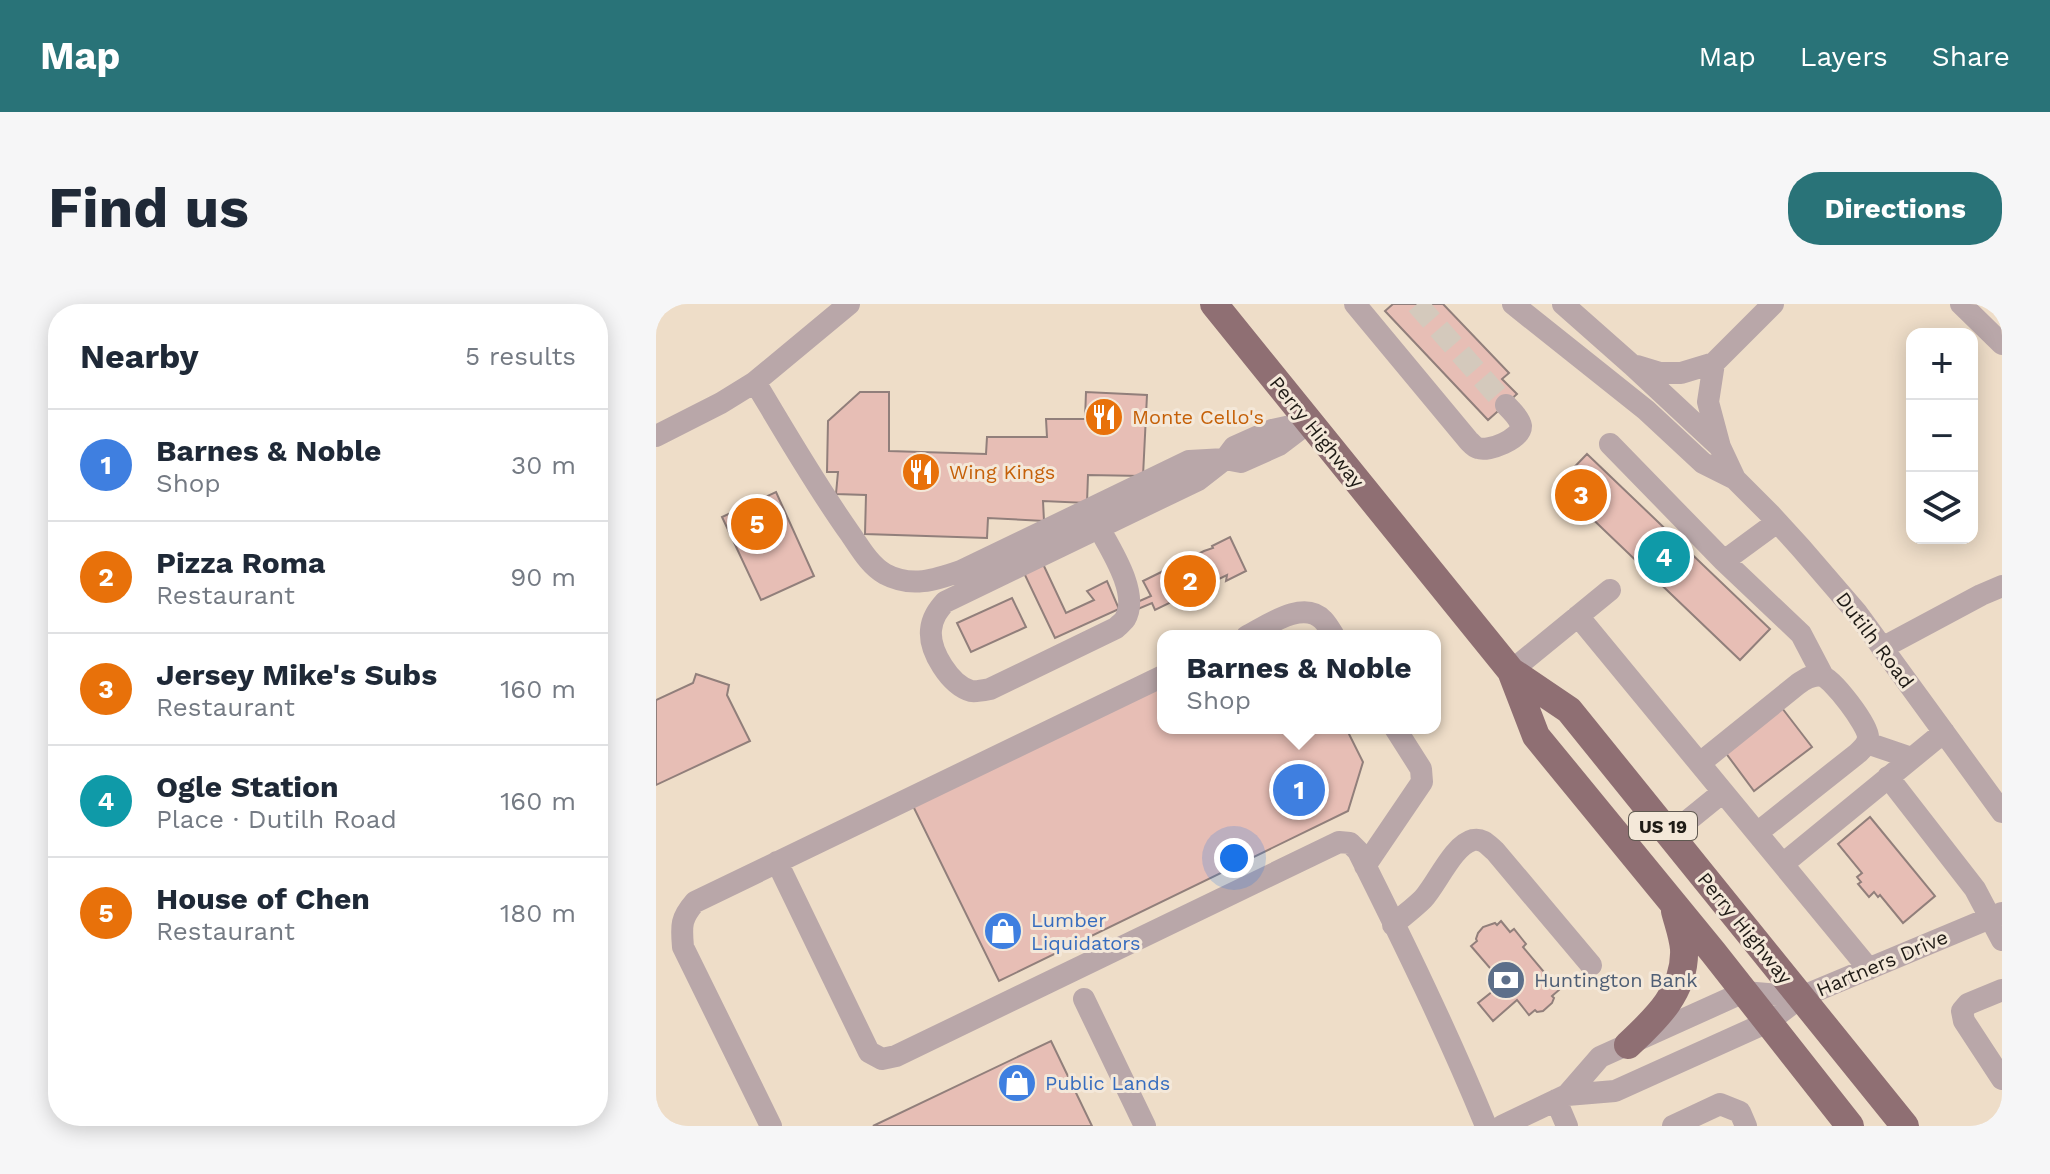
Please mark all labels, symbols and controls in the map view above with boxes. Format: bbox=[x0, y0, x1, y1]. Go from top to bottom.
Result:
text: Map bbox=[40, 34, 120, 78]
text: Map bbox=[1699, 40, 1756, 73]
text: Layers bbox=[1800, 40, 1888, 73]
text: Share bbox=[1932, 40, 2010, 73]
button: Directions bbox=[1788, 172, 2002, 245]
text: Find us bbox=[48, 175, 249, 241]
map controls bbox=[1906, 328, 1978, 544]
button: + bbox=[1906, 328, 1978, 400]
text: Nearby bbox=[80, 336, 199, 376]
text: 5 results bbox=[465, 341, 576, 371]
street label: Perry Highway bbox=[1265, 371, 1370, 493]
restaurant icon: Monte Cello's bbox=[1083, 396, 1125, 438]
button: − bbox=[1906, 400, 1978, 472]
place label: Monte Cello's bbox=[1132, 405, 1264, 429]
text: Barnes & Noble bbox=[156, 433, 381, 468]
text: 1 bbox=[100, 450, 112, 480]
text: 30 m bbox=[511, 450, 576, 480]
restaurant icon: Wing Kings bbox=[900, 451, 942, 493]
place label: Wing Kings bbox=[949, 460, 1055, 484]
pin: 3 bbox=[1555, 465, 1607, 525]
text: Shop bbox=[156, 468, 221, 498]
button: layers bbox=[1906, 472, 1978, 544]
pin: 5 bbox=[731, 494, 783, 554]
pin: 4 bbox=[1638, 527, 1690, 587]
text: Pizza Roma bbox=[156, 545, 325, 580]
pin: 2 bbox=[1164, 551, 1216, 611]
text: 2 bbox=[98, 562, 114, 592]
text: 90 m bbox=[510, 562, 576, 592]
text: Restaurant bbox=[156, 580, 295, 610]
street label: Dutilh Road bbox=[1831, 587, 1919, 693]
popup bbox=[1157, 630, 1441, 734]
text: Barnes & Noble bbox=[1186, 650, 1412, 685]
text: Jersey Mike's Subs bbox=[156, 657, 437, 692]
text: 3 bbox=[98, 674, 114, 704]
text: 160 m bbox=[500, 674, 576, 704]
text: Shop bbox=[1186, 685, 1251, 715]
text: Restaurant bbox=[156, 692, 295, 722]
pin: 1 bbox=[1273, 760, 1325, 820]
text: Ogle Station bbox=[156, 769, 339, 804]
text: 4 bbox=[98, 786, 114, 816]
text: 160 m bbox=[500, 786, 576, 816]
text: Place · Dutilh Road bbox=[156, 804, 397, 834]
road number: US 19 bbox=[1629, 812, 1697, 840]
your location bbox=[1214, 838, 1254, 878]
street label: Perry Highway bbox=[1693, 867, 1798, 989]
text: House of Chen bbox=[156, 881, 370, 916]
text: 5 bbox=[98, 898, 114, 928]
text: 180 m bbox=[500, 898, 576, 928]
place label: Lumber Liquidators bbox=[1031, 908, 1141, 955]
shop icon: Lumber Liquidators bbox=[982, 910, 1024, 952]
text: Restaurant bbox=[156, 916, 295, 946]
street label: Hartners Drive bbox=[1813, 924, 1951, 1002]
bank icon: Huntington Bank bbox=[1485, 959, 1527, 1001]
place label: Huntington Bank bbox=[1534, 968, 1698, 992]
shop icon: Public Lands bbox=[996, 1062, 1038, 1104]
place label: Public Lands bbox=[1045, 1071, 1170, 1095]

